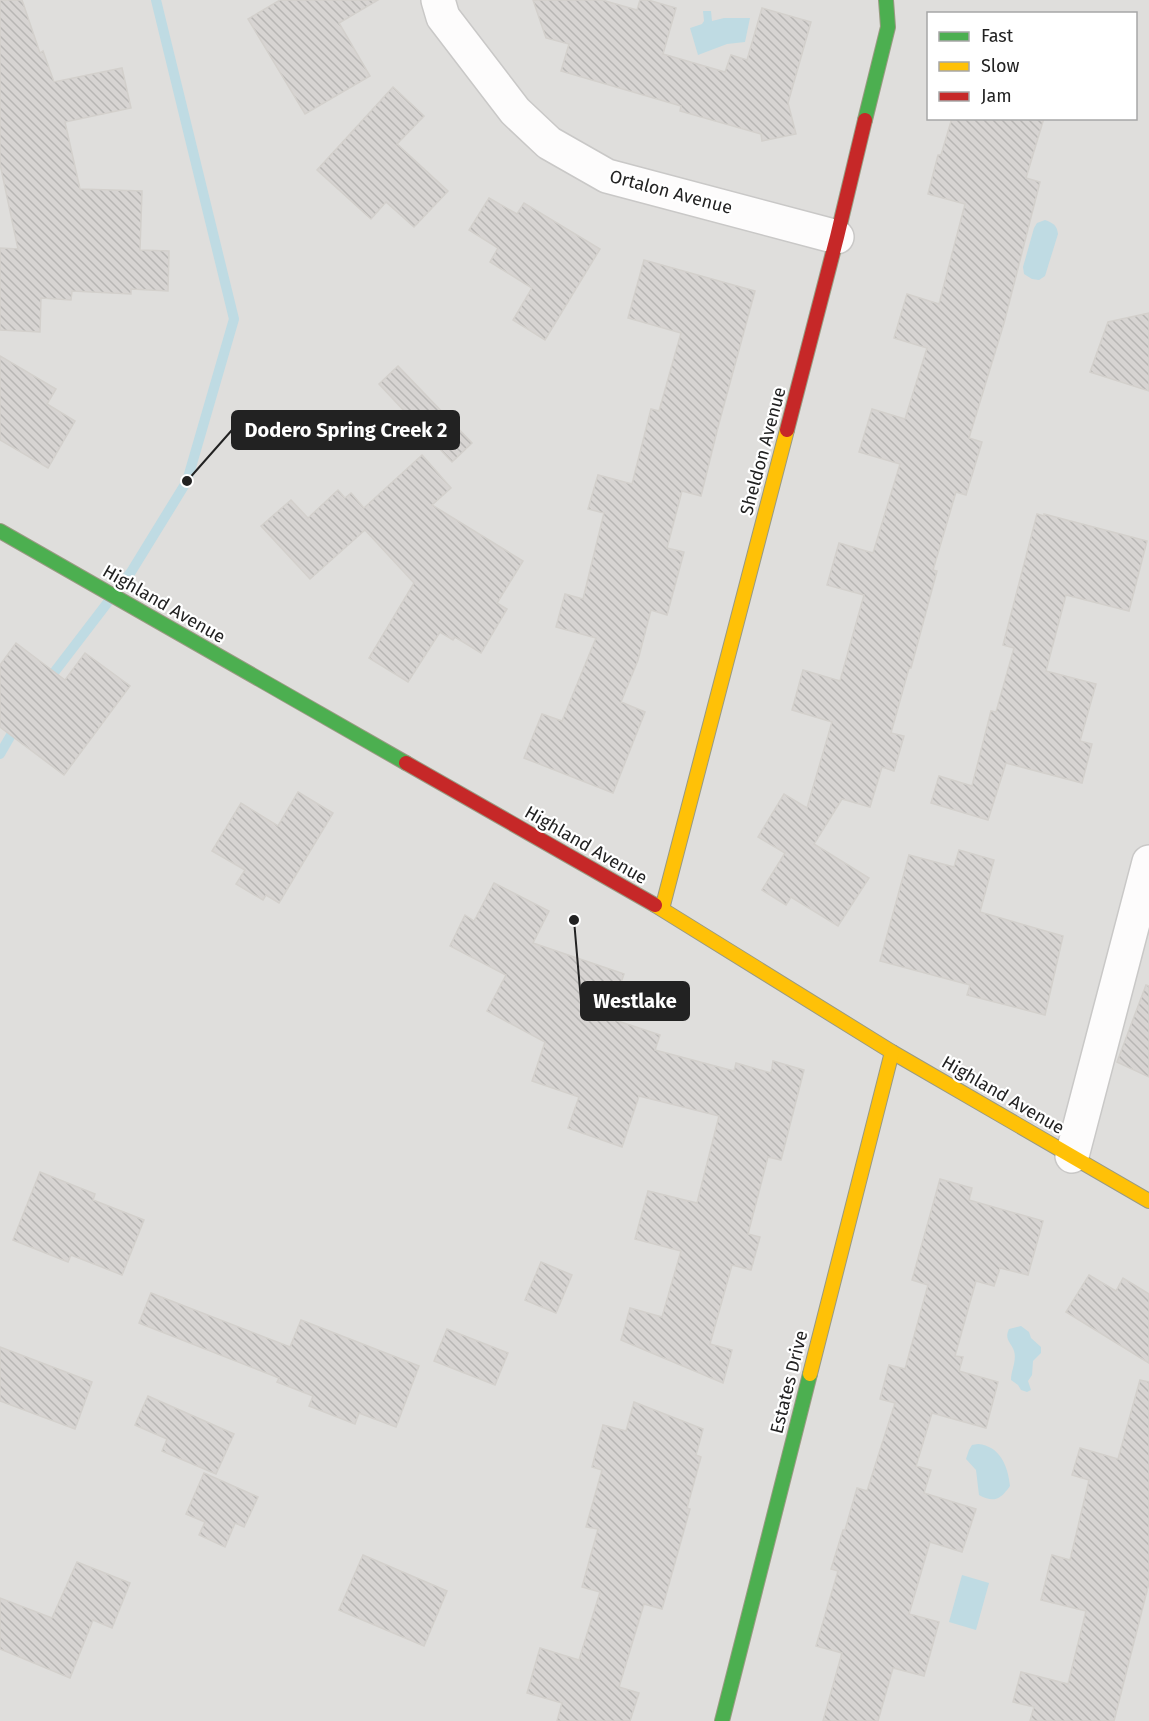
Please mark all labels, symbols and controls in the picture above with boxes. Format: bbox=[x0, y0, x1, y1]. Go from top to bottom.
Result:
legend bbox=[927, 12, 1137, 120]
text: Fast bbox=[981, 25, 1014, 47]
text: Slow bbox=[981, 55, 1020, 77]
text: Jam bbox=[981, 85, 1012, 107]
street label: Ortalon Avenue bbox=[607, 165, 735, 219]
street label: Sheldon Avenue bbox=[735, 385, 791, 517]
callout: Dodero Spring Creek 2 bbox=[232, 411, 459, 449]
text: Dodero Spring Creek 2 bbox=[245, 418, 447, 442]
street label: Highland Avenue bbox=[99, 560, 229, 648]
street label: Highland Avenue bbox=[521, 801, 651, 889]
callout: Westlake bbox=[581, 982, 689, 1020]
text: Westlake bbox=[593, 989, 677, 1013]
street label: Highland Avenue bbox=[938, 1051, 1068, 1139]
street label: Estates Drive bbox=[766, 1328, 812, 1436]

